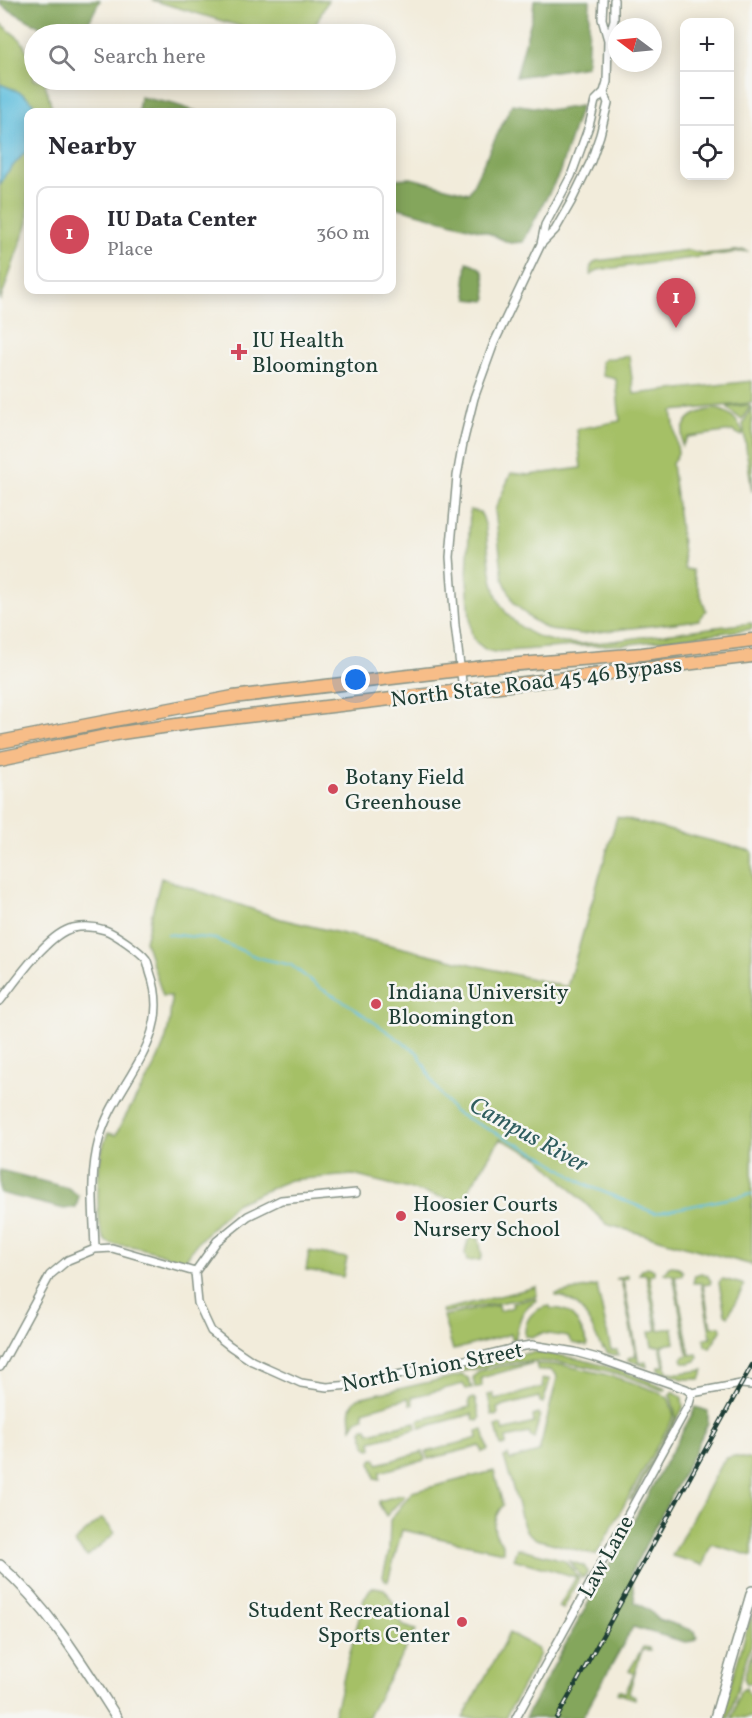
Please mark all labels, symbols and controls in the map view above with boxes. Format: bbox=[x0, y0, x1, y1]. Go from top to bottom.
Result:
north arrow bbox=[608, 18, 662, 72]
map controls bbox=[680, 18, 734, 180]
button: + bbox=[680, 18, 734, 72]
search box bbox=[24, 24, 396, 90]
icon: search bbox=[45, 41, 78, 74]
text: Search here bbox=[93, 42, 206, 73]
button: − bbox=[680, 72, 734, 126]
button: locate bbox=[680, 126, 734, 180]
text: Nearby bbox=[48, 129, 137, 165]
text: IU Data Center bbox=[107, 205, 257, 236]
text: 1 bbox=[65, 220, 74, 248]
text: 360 m bbox=[316, 220, 370, 248]
text: Place bbox=[107, 236, 153, 264]
pin: 1 bbox=[656, 278, 696, 328]
place label: IU Health Bloomington bbox=[252, 326, 379, 382]
marker: IU Health Bloomington bbox=[230, 343, 248, 361]
street label: North State Road 45 46 Bypass bbox=[389, 650, 684, 717]
your location bbox=[341, 665, 370, 694]
place label: Botany Field Greenhouse bbox=[345, 763, 465, 819]
marker: Botany Field Greenhouse bbox=[326, 782, 340, 796]
place label: Indiana University Bloomington bbox=[388, 978, 569, 1034]
marker: Indiana University Bloomington bbox=[369, 997, 383, 1011]
water label: Campus River bbox=[462, 1089, 595, 1183]
place label: Hoosier Courts Nursery School bbox=[413, 1190, 560, 1246]
marker: Hoosier Courts Nursery School bbox=[394, 1209, 408, 1223]
street label: North Union Street bbox=[339, 1336, 526, 1401]
street label: Law Lane bbox=[572, 1510, 643, 1604]
place label: Student Recreational Sports Center bbox=[248, 1596, 450, 1652]
marker: Student Recreational Sports Center bbox=[455, 1615, 469, 1629]

